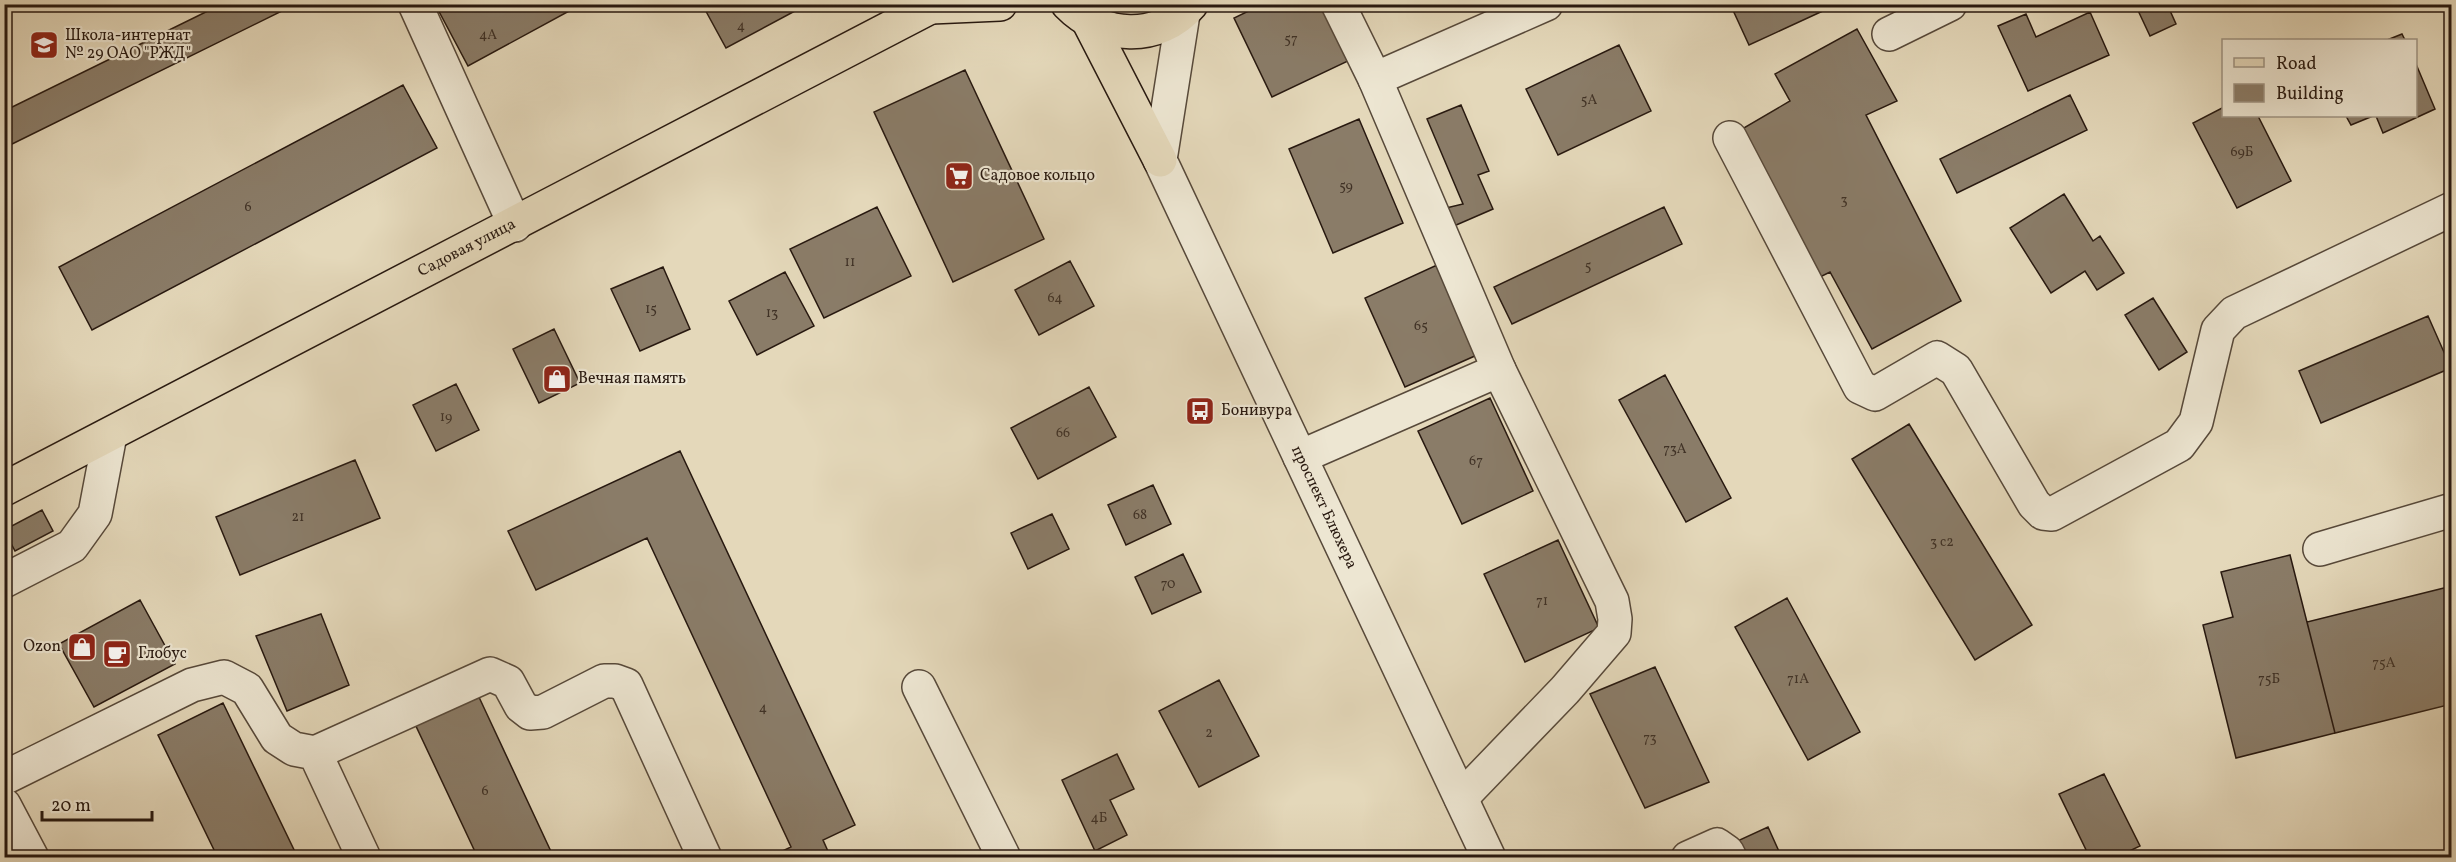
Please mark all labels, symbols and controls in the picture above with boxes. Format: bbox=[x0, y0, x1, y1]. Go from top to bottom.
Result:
house number: 4 bbox=[737, 17, 745, 36]
place label: Школа-интернат № 29 ОАО "РЖД" bbox=[65, 25, 191, 65]
house number: 4А bbox=[479, 26, 497, 45]
school or university icon: Школа-интернат № 29 ОАО "РЖД" bbox=[28, 29, 60, 61]
house number: 57 bbox=[1284, 30, 1298, 49]
legend bbox=[2222, 39, 2417, 117]
text: Road bbox=[2276, 52, 2317, 77]
text: Building bbox=[2276, 82, 2344, 107]
house number: 5А bbox=[1581, 91, 1597, 110]
house number: 69Б bbox=[2231, 143, 2253, 162]
supermarket icon: Садовое кольцо bbox=[943, 160, 975, 192]
place label: Садовое кольцо bbox=[980, 165, 1095, 187]
house number: 59 bbox=[1339, 177, 1353, 196]
house number: 3 bbox=[1840, 191, 1848, 210]
house number: 6 bbox=[244, 198, 252, 217]
street label: Садовая улица bbox=[414, 213, 520, 283]
house number: 11 bbox=[845, 253, 855, 272]
house number: 5 bbox=[1585, 257, 1591, 276]
house number: 64 bbox=[1047, 289, 1063, 308]
house number: 15 bbox=[645, 300, 657, 319]
house number: 13 bbox=[766, 304, 778, 323]
house number: 65 bbox=[1414, 317, 1428, 336]
shop icon: Вечная память bbox=[541, 363, 573, 395]
place label: Вечная память bbox=[578, 368, 686, 390]
bus stop icon: Бонивура bbox=[1184, 395, 1216, 427]
place label: Бонивура bbox=[1221, 400, 1292, 422]
house number: 19 bbox=[440, 408, 452, 427]
house number: 66 bbox=[1056, 424, 1070, 443]
house number: 73А bbox=[1663, 440, 1687, 459]
street label: проспект Блюхера bbox=[1285, 442, 1362, 573]
house number: 67 bbox=[1469, 452, 1483, 471]
house number: 68 bbox=[1133, 506, 1147, 525]
house number: 21 bbox=[292, 508, 304, 527]
house number: 3 с2 bbox=[1930, 533, 1954, 552]
house number: 70 bbox=[1161, 575, 1175, 594]
house number: 71 bbox=[1536, 592, 1548, 611]
shop icon: Ozon bbox=[66, 631, 98, 663]
place label: Ozon bbox=[23, 636, 61, 658]
cafe icon: Глобус bbox=[101, 638, 133, 670]
place label: Глобус bbox=[138, 643, 187, 665]
house number: 75А bbox=[2372, 654, 2396, 673]
house number: 71А bbox=[1787, 670, 1809, 689]
house number: 75Б bbox=[2258, 670, 2280, 689]
house number: 4 bbox=[759, 699, 767, 718]
house number: 2 bbox=[1205, 724, 1213, 743]
house number: 73 bbox=[1643, 729, 1657, 748]
house number: 6 bbox=[481, 782, 489, 801]
scale bar bbox=[42, 784, 152, 822]
text: 20 m bbox=[51, 794, 91, 819]
house number: 4Б bbox=[1091, 809, 1107, 828]

